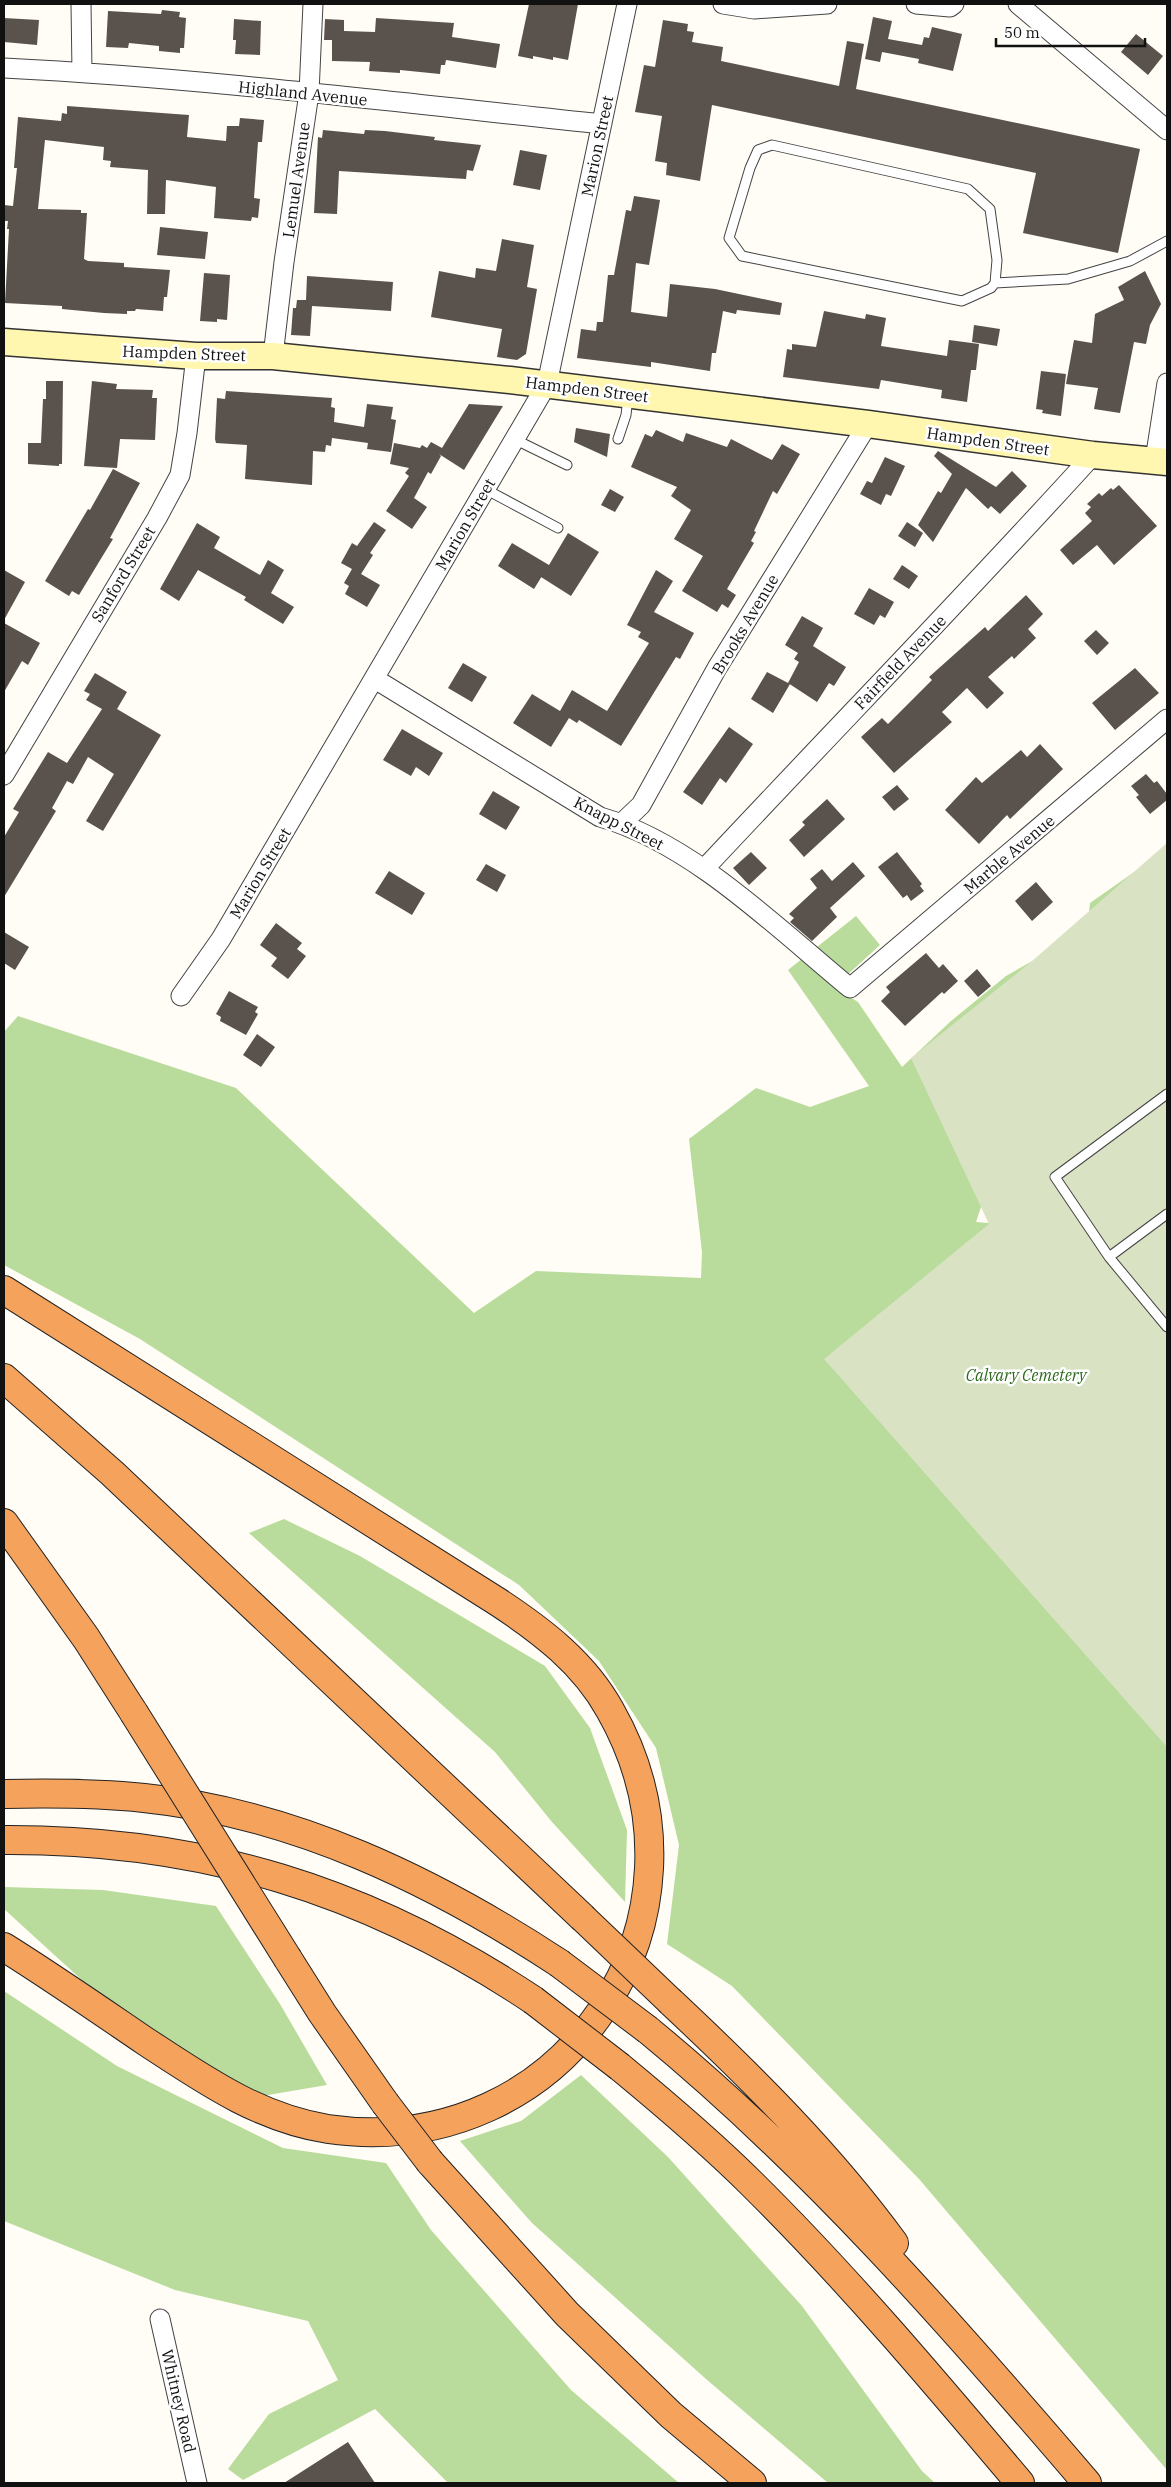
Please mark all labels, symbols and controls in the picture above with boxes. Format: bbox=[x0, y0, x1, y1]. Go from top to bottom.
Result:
scale bar bbox=[996, 15, 1145, 47]
text: 50 m bbox=[1004, 23, 1040, 42]
street label: Highland Avenue bbox=[237, 76, 369, 110]
street label: Marion Street bbox=[577, 93, 618, 198]
street label: Lemuel Avenue bbox=[278, 121, 314, 239]
street label: Hampden Street bbox=[122, 341, 247, 365]
street label: Hampden Street bbox=[524, 372, 650, 407]
street label: Hampden Street bbox=[925, 422, 1051, 460]
street label: Marion Street bbox=[431, 474, 500, 573]
street label: Sanford Street bbox=[87, 522, 160, 626]
street label: Brooks Avenue bbox=[707, 570, 783, 678]
street label: Fairfield Avenue bbox=[850, 611, 950, 713]
street label: Knapp Street bbox=[571, 792, 668, 854]
street label: Marble Avenue bbox=[959, 810, 1059, 898]
street label: Marion Street bbox=[225, 824, 295, 922]
park label: Calvary Cemetery bbox=[966, 1365, 1088, 1385]
street label: Whitney Road bbox=[157, 2347, 201, 2455]

